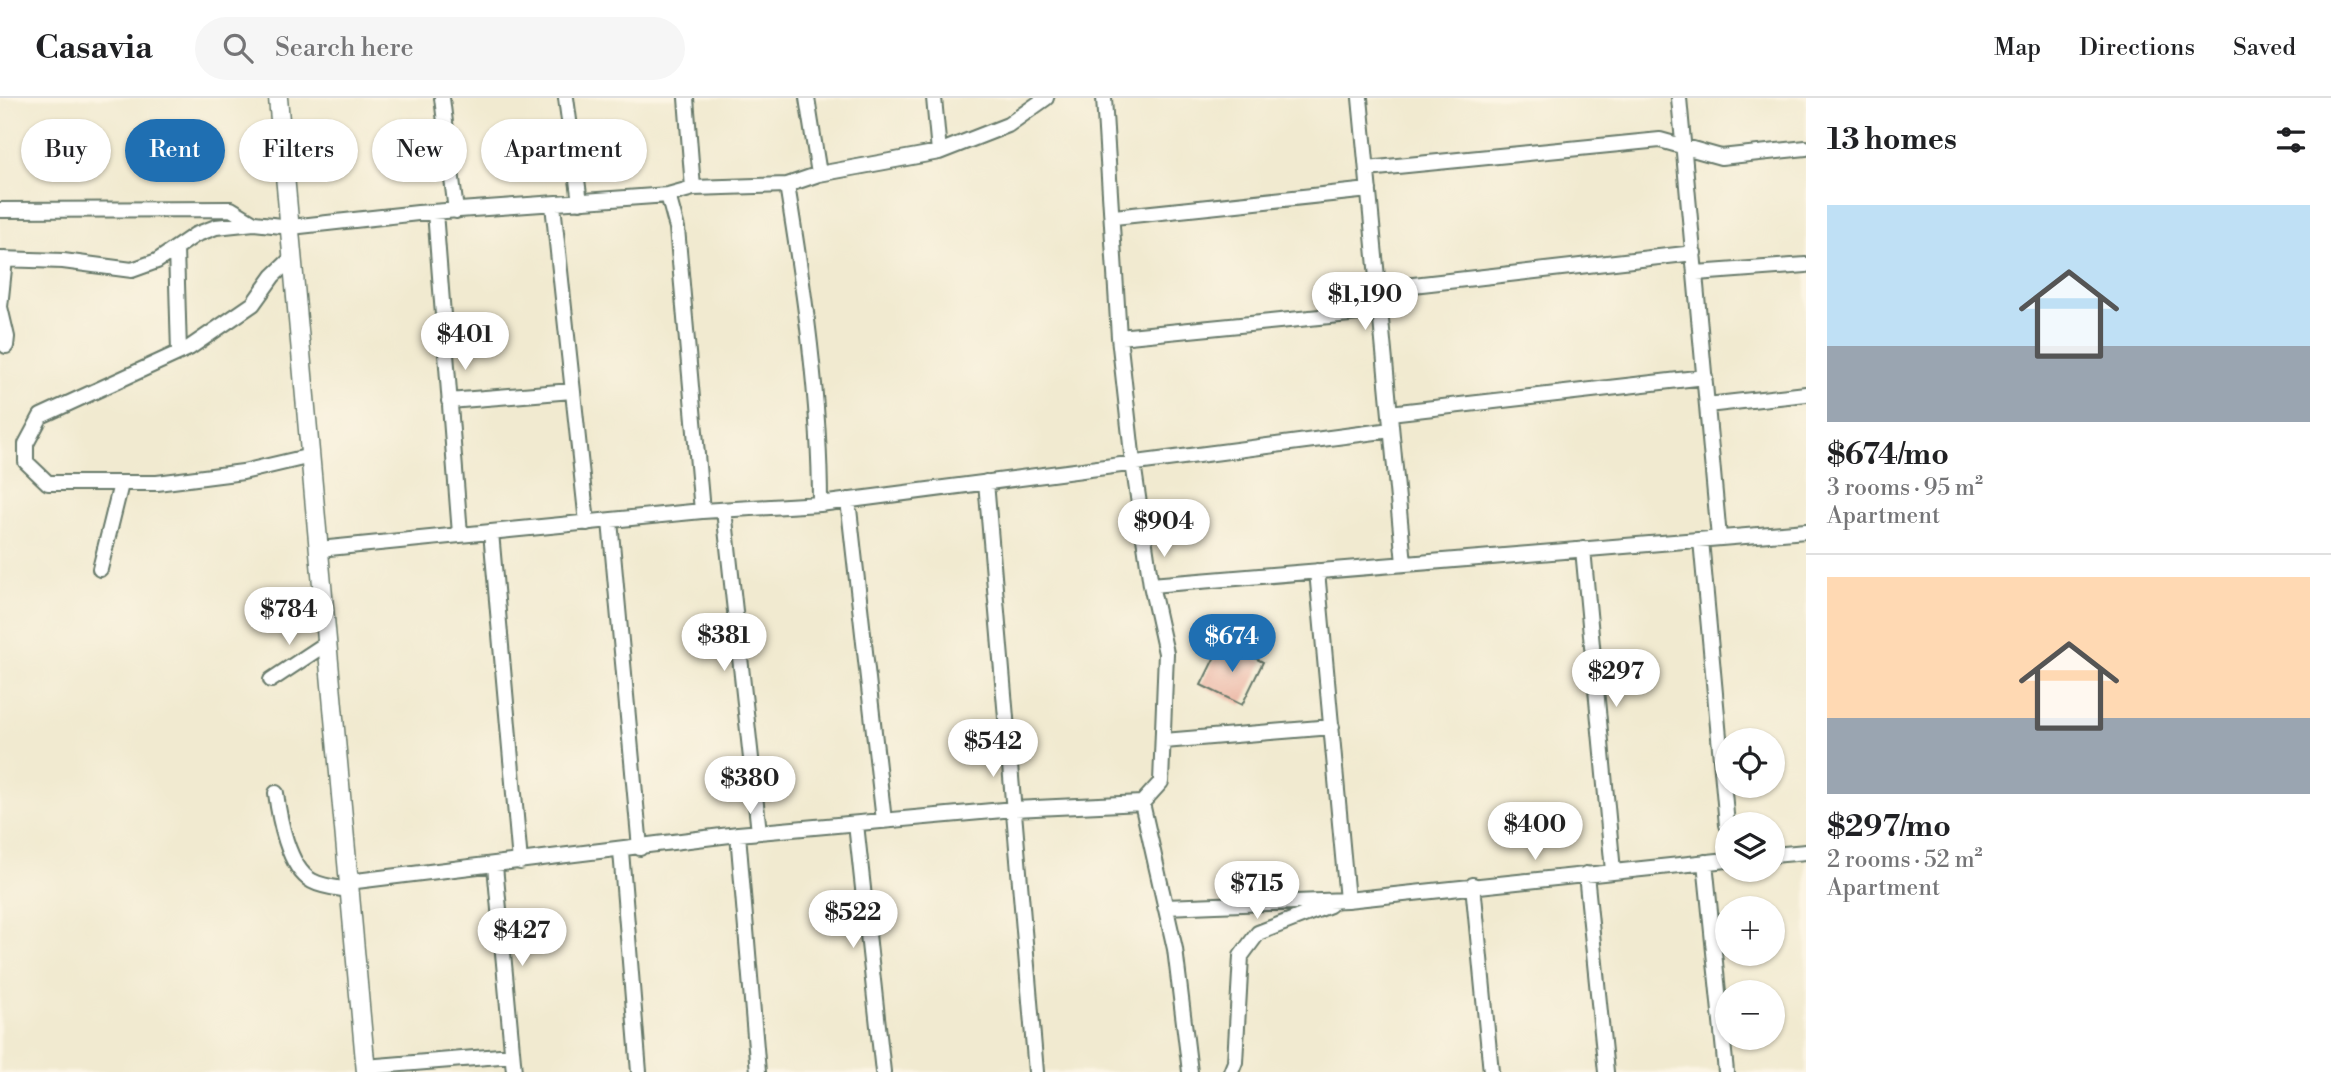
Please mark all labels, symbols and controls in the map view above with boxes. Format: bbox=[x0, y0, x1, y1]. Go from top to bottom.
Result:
search box bbox=[195, 17, 685, 80]
text: Casavia bbox=[35, 28, 153, 69]
icon: search bbox=[219, 29, 257, 67]
text: Search here bbox=[275, 32, 414, 64]
text: Map bbox=[1994, 33, 2041, 63]
text: Directions bbox=[2079, 33, 2195, 63]
text: Saved bbox=[2233, 33, 2296, 63]
chip: Buy bbox=[21, 119, 111, 182]
chip: Rent bbox=[125, 119, 225, 182]
chip: Filters bbox=[239, 119, 358, 182]
chip: New bbox=[372, 119, 467, 182]
chip: Apartment bbox=[481, 119, 647, 182]
text: 13 homes bbox=[1827, 121, 1957, 159]
icon: filters bbox=[2272, 121, 2310, 159]
icon: home bbox=[2006, 251, 2132, 377]
pin: $1,190 bbox=[1308, 272, 1422, 332]
text: $1,190 bbox=[1328, 281, 1402, 309]
pin: $401 bbox=[424, 313, 506, 372]
text: $401 bbox=[437, 321, 493, 349]
text: $674/mo bbox=[1827, 436, 1949, 474]
text: 3 rooms · 95 m² bbox=[1827, 474, 1983, 502]
pin: $904 bbox=[1123, 500, 1205, 559]
text: Apartment bbox=[1827, 502, 1940, 530]
text: $904 bbox=[1134, 508, 1194, 536]
pin: $784 bbox=[248, 588, 330, 647]
text: $784 bbox=[260, 596, 318, 624]
pin: $381 bbox=[683, 614, 765, 673]
pin: $674 bbox=[1191, 614, 1273, 674]
text: $381 bbox=[698, 622, 750, 650]
text: $674 bbox=[1205, 623, 1259, 651]
icon: home bbox=[2006, 623, 2132, 749]
pin: $297 bbox=[1575, 650, 1657, 709]
text: $297 bbox=[1588, 658, 1644, 686]
pin: $542 bbox=[952, 720, 1034, 779]
text: $542 bbox=[964, 728, 1022, 756]
map controls bbox=[1715, 728, 1785, 1050]
button: locate bbox=[1715, 728, 1785, 798]
pin: $380 bbox=[709, 756, 791, 816]
text: $380 bbox=[721, 765, 779, 793]
pin: $400 bbox=[1494, 802, 1576, 862]
text: $297/mo bbox=[1827, 808, 1951, 846]
text: $400 bbox=[1504, 811, 1566, 839]
button: layers bbox=[1715, 812, 1785, 882]
text: 2 rooms · 52 m² bbox=[1827, 846, 1983, 874]
pin: $715 bbox=[1216, 862, 1298, 921]
text: $715 bbox=[1230, 870, 1284, 898]
text: Apartment bbox=[1827, 874, 1940, 902]
pin: $522 bbox=[812, 890, 894, 950]
button: + bbox=[1715, 896, 1785, 966]
text: $522 bbox=[825, 899, 881, 927]
pin: $427 bbox=[481, 908, 563, 968]
text: $427 bbox=[494, 917, 550, 945]
button: − bbox=[1715, 980, 1785, 1050]

